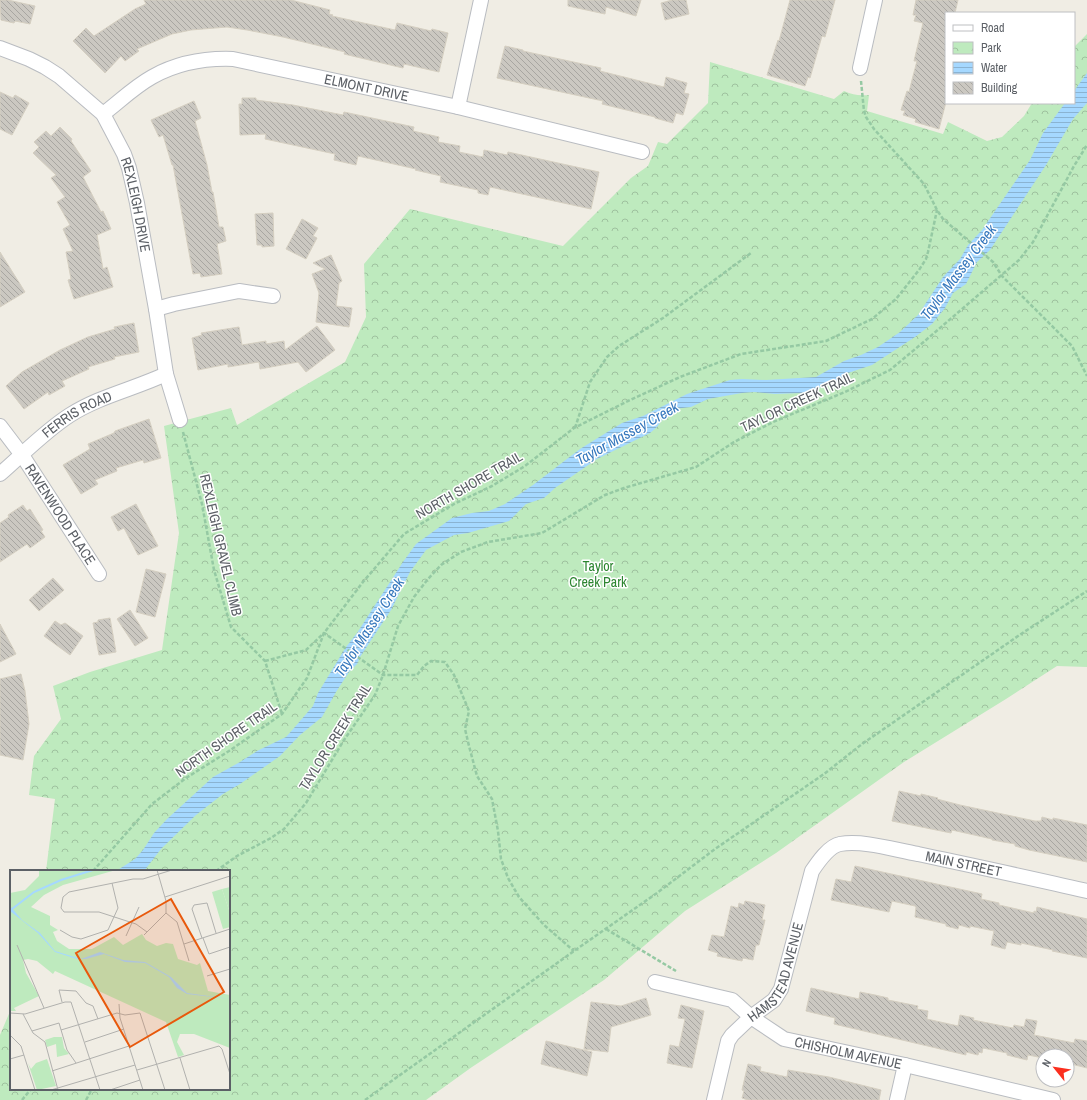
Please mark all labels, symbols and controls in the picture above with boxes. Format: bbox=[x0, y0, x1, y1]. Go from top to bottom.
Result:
legend bbox=[945, 12, 1075, 104]
text: Road bbox=[981, 20, 1005, 36]
text: Park bbox=[981, 40, 1001, 56]
text: Water bbox=[981, 60, 1008, 76]
street label: ELMONT DRIVE bbox=[323, 70, 410, 105]
text: Building bbox=[981, 80, 1018, 96]
street label: REXLEIGH DRIVE bbox=[117, 155, 155, 253]
water label: Taylor Massey Creek bbox=[915, 219, 1001, 324]
street label: TAYLOR CREEK TRAIL bbox=[738, 368, 857, 436]
street label: FERRIS ROAD bbox=[38, 387, 114, 442]
water label: Taylor Massey Creek bbox=[572, 396, 683, 470]
street label: NORTH SHORE TRAIL bbox=[412, 447, 526, 523]
street label: RAVENWOOD PLACE bbox=[21, 460, 100, 568]
street label: REXLEIGH GRAVEL CLIMB bbox=[196, 472, 246, 618]
park label: Taylor Creek Park bbox=[569, 557, 627, 591]
water label: Taylor Massey Creek bbox=[329, 573, 409, 681]
street label: TAYLOR CREEK TRAIL bbox=[295, 680, 375, 794]
street label: NORTH SHORE TRAIL bbox=[172, 697, 281, 781]
street label: MAIN STREET bbox=[924, 847, 1003, 881]
inset map bbox=[10, 870, 230, 1090]
street label: HAMSTEAD AVENUE bbox=[744, 920, 807, 1026]
street label: CHISHOLM AVENUE bbox=[793, 1032, 904, 1073]
north arrow bbox=[1035, 1048, 1075, 1088]
text: N bbox=[1039, 1057, 1054, 1069]

